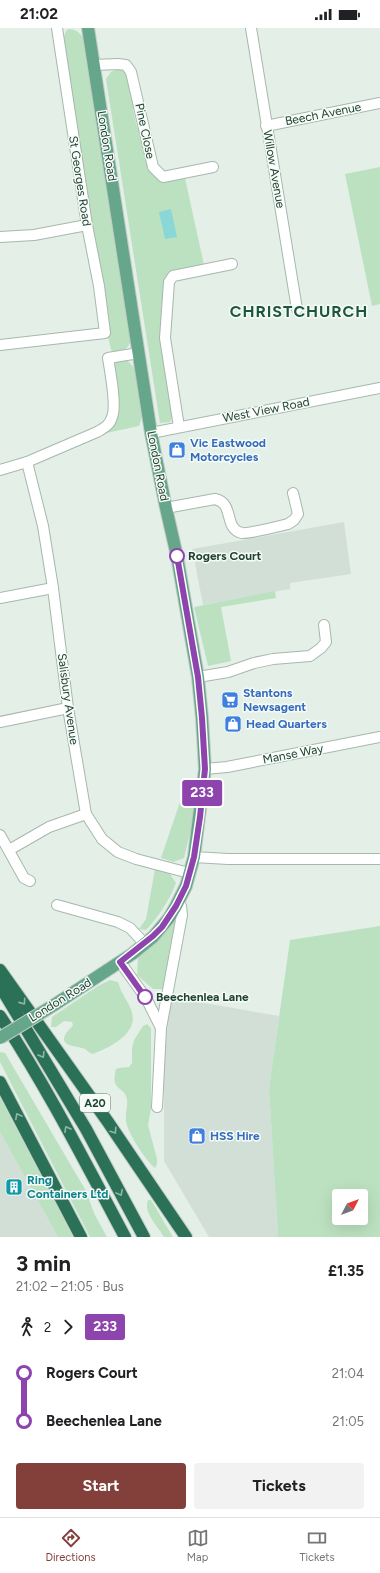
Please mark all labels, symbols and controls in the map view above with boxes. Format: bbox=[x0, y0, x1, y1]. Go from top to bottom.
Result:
text: 21:02 bbox=[20, 5, 58, 23]
street label: Beech Avenue bbox=[284, 100, 363, 128]
street label: Pine Close bbox=[132, 102, 158, 160]
street label: London Road bbox=[95, 110, 119, 182]
street label: Willow Avenue bbox=[260, 129, 288, 210]
street label: St Georges Road bbox=[66, 135, 94, 227]
district label: CHRISTCHURCH bbox=[230, 302, 368, 321]
street label: West View Road bbox=[221, 395, 311, 425]
street label: London Road bbox=[144, 430, 172, 502]
place label: Vic Eastwood Motorcycles bbox=[190, 436, 266, 464]
shop icon: Vic Eastwood Motorcycles bbox=[167, 440, 187, 460]
marker: Rogers Court bbox=[169, 548, 185, 564]
place label: Rogers Court bbox=[188, 549, 262, 563]
street label: Salisbury Avenue bbox=[55, 652, 81, 746]
place label: Stantons Newsagent bbox=[243, 686, 306, 714]
supermarket icon: Stantons Newsagent bbox=[220, 690, 240, 710]
shop icon: Head Quarters bbox=[223, 714, 243, 734]
place label: Head Quarters bbox=[246, 717, 327, 731]
street label: Manse Way bbox=[262, 741, 325, 767]
line badge: 233 bbox=[179, 780, 225, 806]
text: 233 bbox=[190, 784, 214, 801]
street label: London Road bbox=[26, 975, 94, 1025]
marker: Beechenlea Lane bbox=[137, 989, 153, 1005]
place label: Beechenlea Lane bbox=[156, 990, 249, 1004]
one-way arrow bbox=[18, 998, 26, 1005]
one-way arrow bbox=[37, 1051, 45, 1058]
road number: A20 bbox=[80, 1094, 110, 1112]
one-way arrow bbox=[15, 1112, 23, 1120]
one-way arrow bbox=[64, 1126, 71, 1133]
shop icon: HSS Hire bbox=[187, 1126, 207, 1146]
one-way arrow bbox=[109, 1127, 117, 1134]
place label: HSS Hire bbox=[210, 1129, 260, 1143]
place label: Ring Containers Ltd bbox=[27, 1173, 109, 1201]
building icon: Ring Containers Ltd bbox=[4, 1177, 24, 1197]
one-way arrow bbox=[115, 1188, 123, 1196]
north arrow bbox=[332, 1189, 368, 1225]
map controls bbox=[332, 1189, 368, 1225]
text: 3 min bbox=[16, 1250, 71, 1277]
text: £1.35 bbox=[328, 1262, 364, 1280]
text: 21:02 – 21:05 · Bus bbox=[16, 1279, 124, 1294]
icon: walk bbox=[16, 1316, 38, 1338]
icon: forward bbox=[57, 1316, 79, 1338]
text: 233 bbox=[93, 1318, 117, 1335]
text: 2 bbox=[44, 1320, 51, 1335]
text: Rogers Court bbox=[46, 1364, 138, 1382]
text: 21:04 bbox=[332, 1366, 364, 1381]
text: Beechenlea Lane bbox=[46, 1412, 162, 1430]
text: 21:05 bbox=[332, 1414, 364, 1429]
button: Start bbox=[16, 1463, 186, 1509]
button: Tickets bbox=[194, 1463, 364, 1509]
tab: Directions bbox=[45, 1527, 96, 1564]
tab: Map bbox=[187, 1527, 209, 1564]
tab: Tickets bbox=[299, 1527, 335, 1564]

